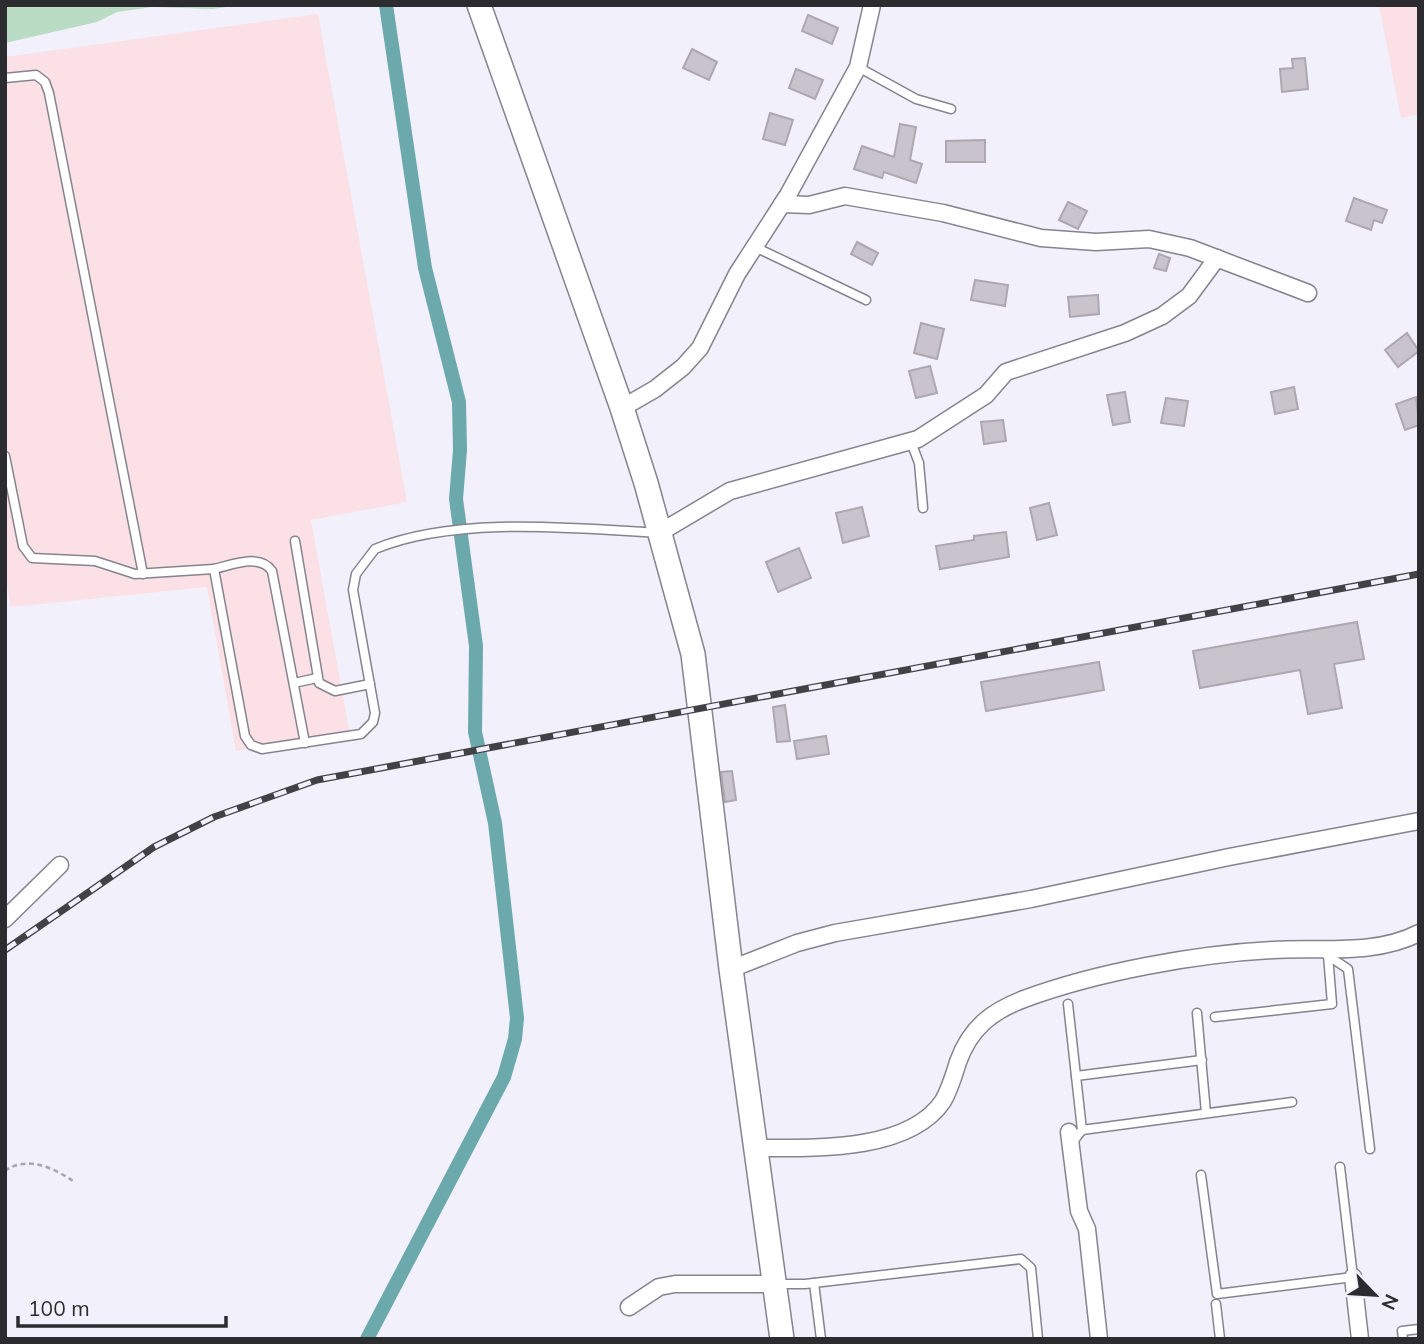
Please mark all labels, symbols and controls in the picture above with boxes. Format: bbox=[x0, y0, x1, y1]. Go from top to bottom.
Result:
north arrow bbox=[1340, 1260, 1410, 1330]
scale bar bbox=[18, 1284, 226, 1328]
text: N bbox=[1376, 1291, 1404, 1314]
text: 100 m bbox=[28, 1295, 90, 1321]

